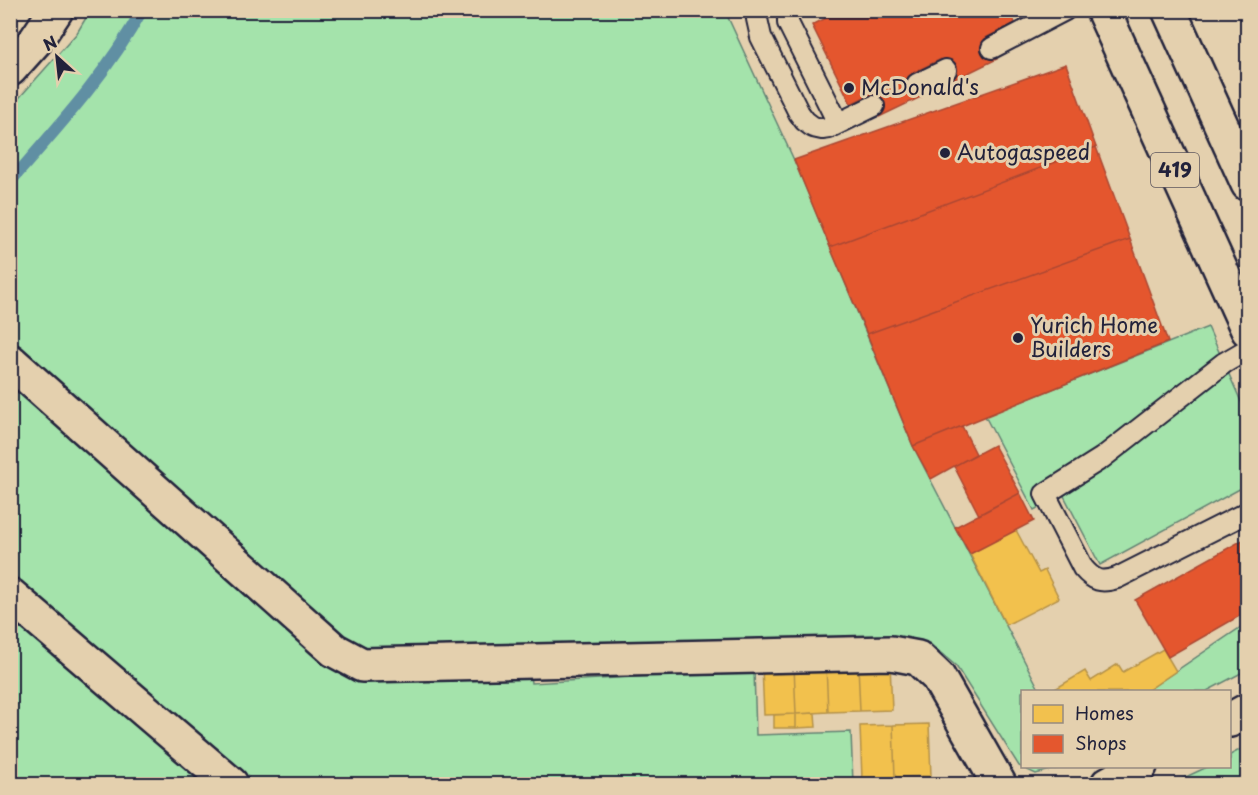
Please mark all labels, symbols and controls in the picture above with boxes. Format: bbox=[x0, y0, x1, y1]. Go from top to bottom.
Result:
north arrow bbox=[27, 27, 87, 87]
text: N bbox=[39, 29, 61, 56]
place label: McDonald's bbox=[861, 70, 979, 102]
marker: McDonald's bbox=[842, 81, 856, 95]
place label: Autogaspeed bbox=[957, 135, 1090, 167]
marker: Autogaspeed bbox=[938, 146, 952, 160]
road number: 419 bbox=[1151, 153, 1199, 187]
place label: Yurich Home Builders bbox=[1030, 308, 1158, 364]
marker: Yurich Home Builders bbox=[1011, 331, 1025, 345]
legend bbox=[1021, 690, 1231, 768]
text: Homes bbox=[1075, 699, 1133, 726]
text: Shops bbox=[1075, 729, 1126, 756]

